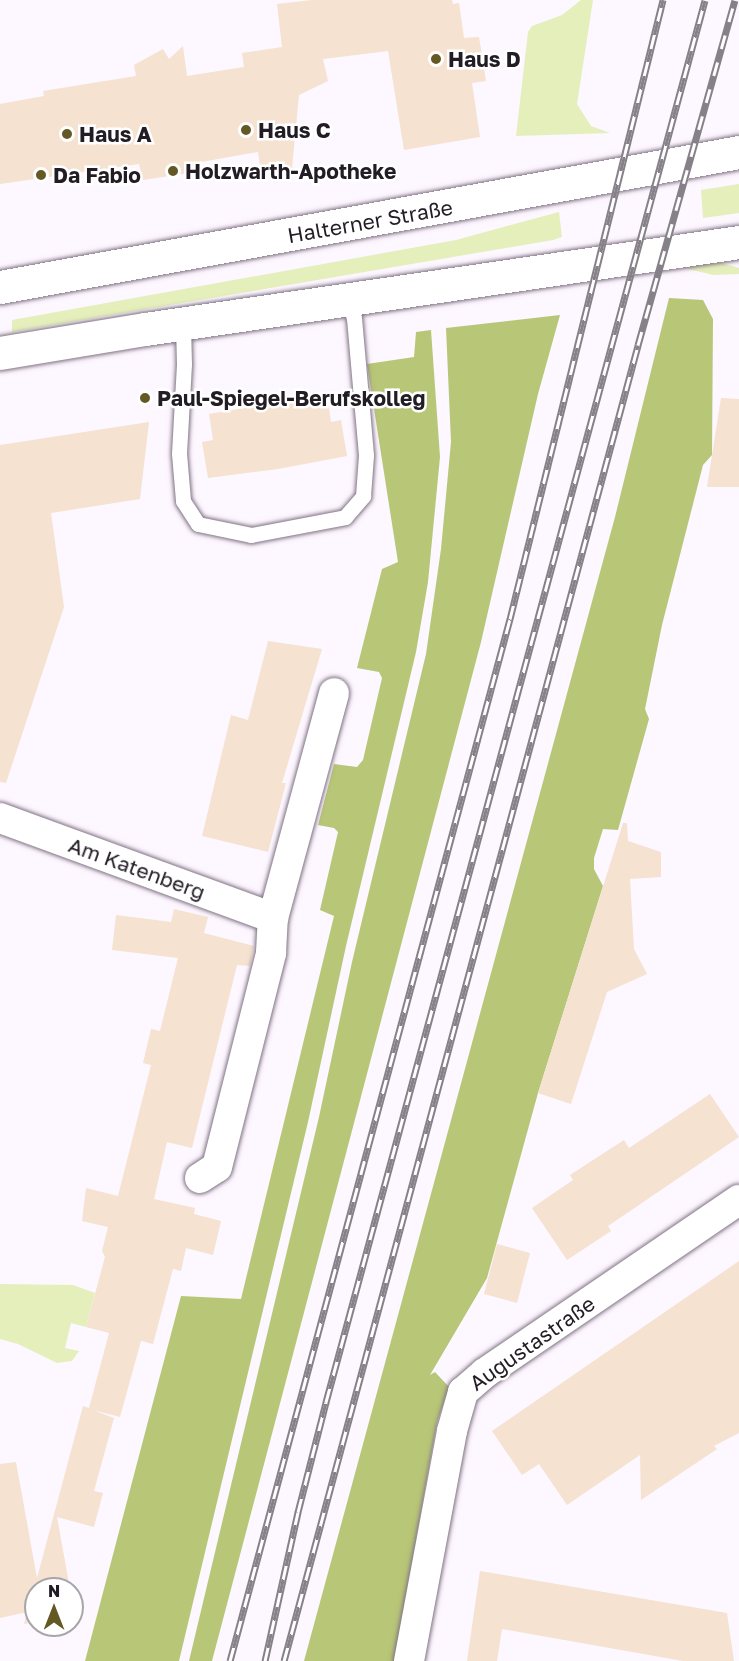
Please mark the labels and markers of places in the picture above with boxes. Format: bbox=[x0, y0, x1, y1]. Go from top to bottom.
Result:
place label: Haus D bbox=[448, 46, 521, 72]
marker: Haus D bbox=[429, 52, 443, 66]
place label: Haus C bbox=[258, 117, 331, 143]
place label: Haus A bbox=[79, 121, 152, 147]
marker: Haus C bbox=[239, 123, 253, 137]
marker: Haus A bbox=[60, 127, 74, 141]
place label: Holzwarth-Apotheke bbox=[185, 158, 396, 184]
place label: Da Fabio bbox=[53, 162, 141, 188]
marker: Holzwarth-Apotheke bbox=[166, 164, 180, 178]
marker: Da Fabio bbox=[34, 168, 48, 182]
place label: Paul-Spiegel-Berufskolleg bbox=[157, 385, 425, 411]
marker: Paul-Spiegel-Berufskolleg bbox=[138, 391, 152, 405]

